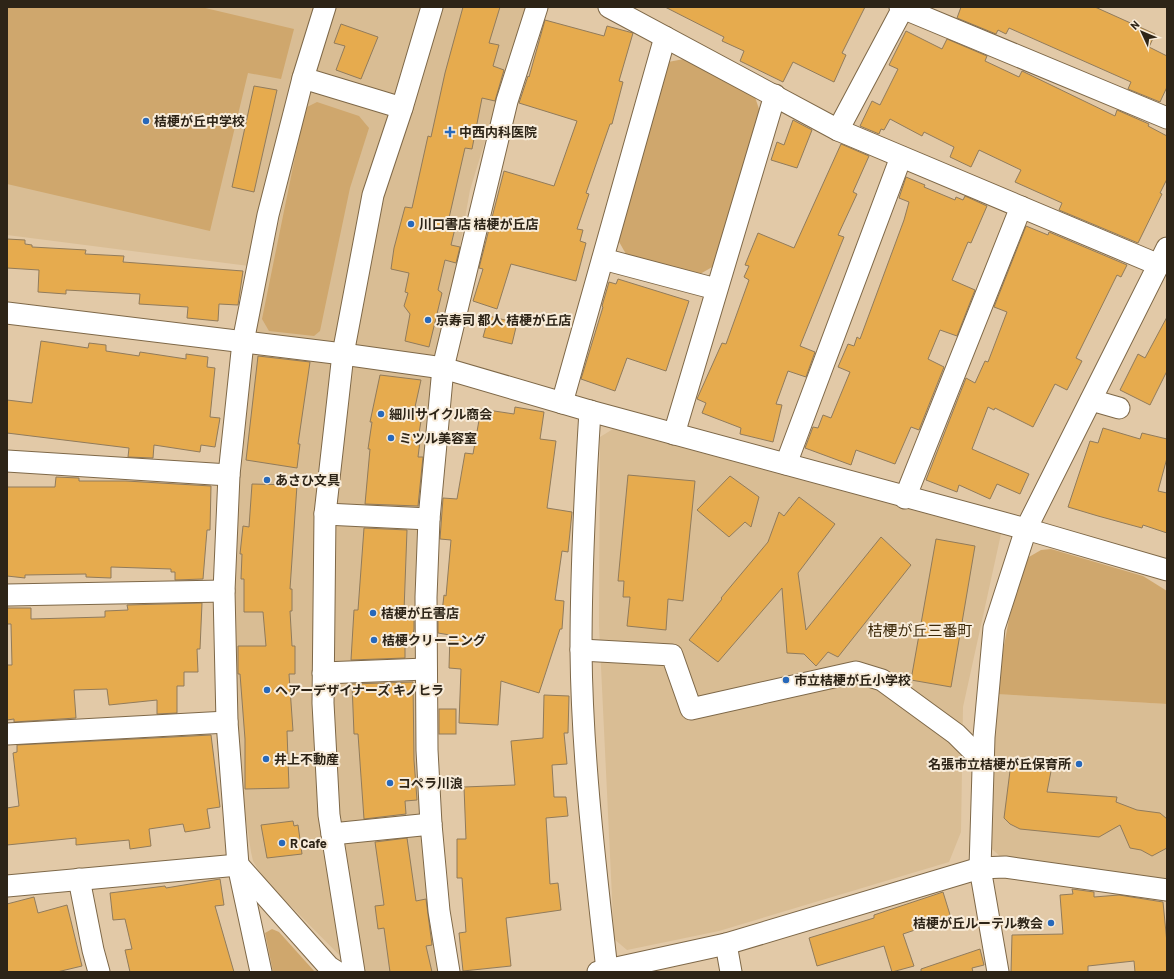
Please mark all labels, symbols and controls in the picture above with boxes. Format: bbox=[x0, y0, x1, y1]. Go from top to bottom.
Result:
north arrow bbox=[1122, 12, 1162, 52]
text: N bbox=[1127, 18, 1142, 32]
place label: 桔梗が丘中学校 bbox=[154, 113, 245, 129]
marker: 桔梗が丘中学校 bbox=[141, 116, 151, 126]
place label: 中西内科医院 bbox=[459, 124, 537, 140]
marker: 中西内科医院 bbox=[444, 126, 456, 138]
place label: 川口書店 桔梗が丘店 bbox=[419, 216, 539, 232]
marker: 川口書店 桔梗が丘店 bbox=[406, 219, 416, 229]
place label: 京寿司 都人 桔梗が丘店 bbox=[436, 312, 571, 328]
marker: 京寿司 都人 桔梗が丘店 bbox=[423, 315, 433, 325]
place label: 細川サイクル商会 bbox=[389, 406, 492, 422]
marker: 細川サイクル商会 bbox=[376, 409, 386, 419]
place label: ミツル美容室 bbox=[399, 430, 477, 446]
marker: ミツル美容室 bbox=[386, 433, 396, 443]
place label: あさひ文具 bbox=[275, 472, 340, 488]
marker: あさひ文具 bbox=[262, 475, 272, 485]
place label: 桔梗が丘書店 bbox=[381, 605, 459, 621]
marker: 桔梗が丘書店 bbox=[368, 608, 378, 618]
district label: 桔梗が丘三番町 bbox=[867, 621, 973, 639]
place label: 桔梗クリーニング bbox=[382, 632, 486, 648]
marker: 桔梗クリーニング bbox=[369, 635, 379, 645]
place label: 市立桔梗が丘小学校 bbox=[794, 672, 911, 688]
marker: 市立桔梗が丘小学校 bbox=[781, 675, 791, 685]
place label: ヘアーデザイナーズ キノヒラ bbox=[275, 682, 444, 698]
marker: ヘアーデザイナーズ キノヒラ bbox=[262, 685, 272, 695]
place label: 井上不動産 bbox=[274, 751, 339, 767]
marker: 井上不動産 bbox=[261, 754, 271, 764]
place label: 名張市立桔梗が丘保育所 bbox=[928, 756, 1071, 772]
marker: 名張市立桔梗が丘保育所 bbox=[1074, 759, 1084, 769]
place label: コペラ川浪 bbox=[398, 775, 463, 791]
marker: コペラ川浪 bbox=[385, 778, 395, 788]
place label: R Cafe bbox=[290, 835, 327, 851]
marker: R Cafe bbox=[277, 838, 287, 848]
place label: 桔梗が丘ルーテル教会 bbox=[913, 915, 1043, 931]
marker: 桔梗が丘ルーテル教会 bbox=[1046, 918, 1056, 928]

